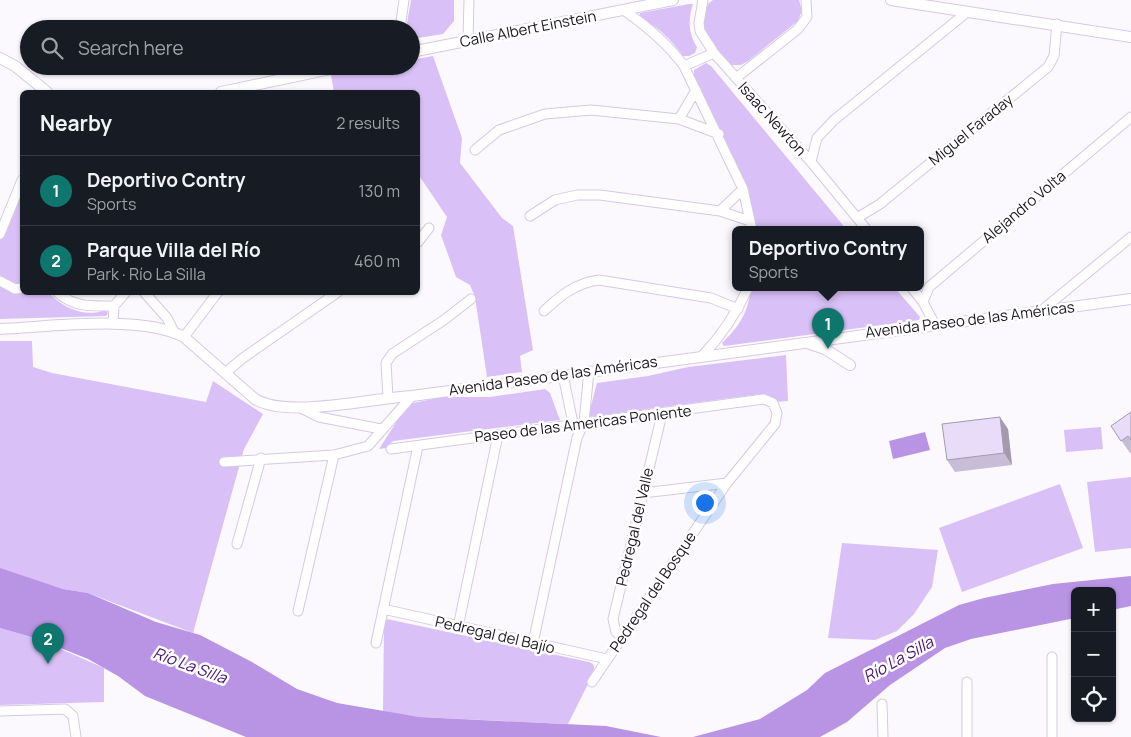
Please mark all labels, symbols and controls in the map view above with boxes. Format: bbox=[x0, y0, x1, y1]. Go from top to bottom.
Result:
street label: Calle Albert Einstein bbox=[458, 5, 598, 52]
search box bbox=[20, 20, 420, 75]
icon: search bbox=[38, 34, 66, 62]
text: Search here bbox=[78, 35, 184, 61]
street label: Isaac Newton bbox=[733, 77, 811, 160]
street label: Miguel Faraday bbox=[924, 89, 1017, 170]
text: Nearby bbox=[40, 109, 112, 137]
text: 2 results bbox=[336, 112, 400, 134]
street label: Alejandro Volta bbox=[977, 165, 1070, 248]
text: Deportivo Contry bbox=[87, 167, 246, 193]
text: 1 bbox=[52, 180, 60, 202]
text: 130 m bbox=[358, 180, 400, 202]
text: Sports bbox=[87, 193, 136, 215]
popup bbox=[732, 226, 924, 291]
text: Deportivo Contry bbox=[749, 235, 907, 261]
text: Parque Villa del Río bbox=[87, 237, 261, 263]
text: 2 bbox=[51, 250, 61, 272]
text: 460 m bbox=[354, 250, 400, 272]
text: Sports bbox=[749, 261, 798, 283]
text: Park · Río La Silla bbox=[87, 263, 206, 285]
street label: Avenida Paseo de las Américas bbox=[864, 296, 1076, 343]
pin: 1 bbox=[812, 308, 844, 349]
street label: Avenida Paseo de las Américas bbox=[447, 350, 659, 401]
street label: Paseo de las Americas Poniente bbox=[473, 400, 693, 447]
street label: Pedregal del Valle bbox=[611, 465, 658, 588]
your location bbox=[692, 490, 718, 516]
street label: Pedregal del Bosque bbox=[604, 527, 701, 656]
map controls bbox=[1071, 587, 1116, 722]
button: + bbox=[1071, 587, 1116, 632]
street label: Pedregal del Bajío bbox=[433, 611, 557, 659]
pin: 2 bbox=[32, 623, 64, 664]
water label: Río La Silla bbox=[859, 630, 938, 687]
button: − bbox=[1071, 632, 1116, 677]
water label: Río La Silla bbox=[150, 642, 231, 689]
button: locate bbox=[1071, 677, 1116, 722]

